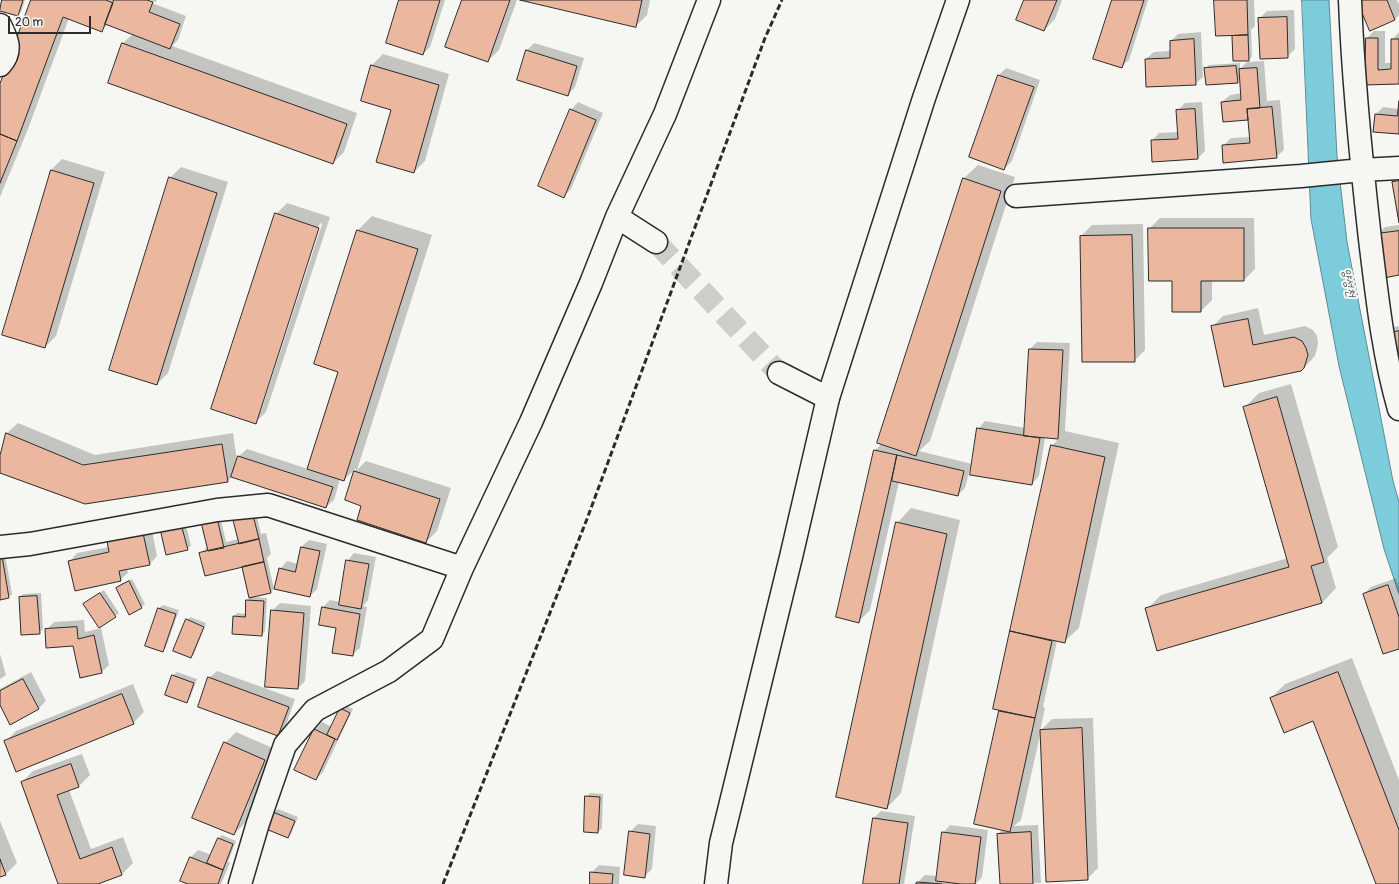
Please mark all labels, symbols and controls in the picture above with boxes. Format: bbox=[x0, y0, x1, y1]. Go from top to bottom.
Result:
scale bar bbox=[10, 8, 93, 34]
text: 20 m bbox=[15, 15, 43, 30]
water label: 양성천 bbox=[1338, 267, 1358, 299]

